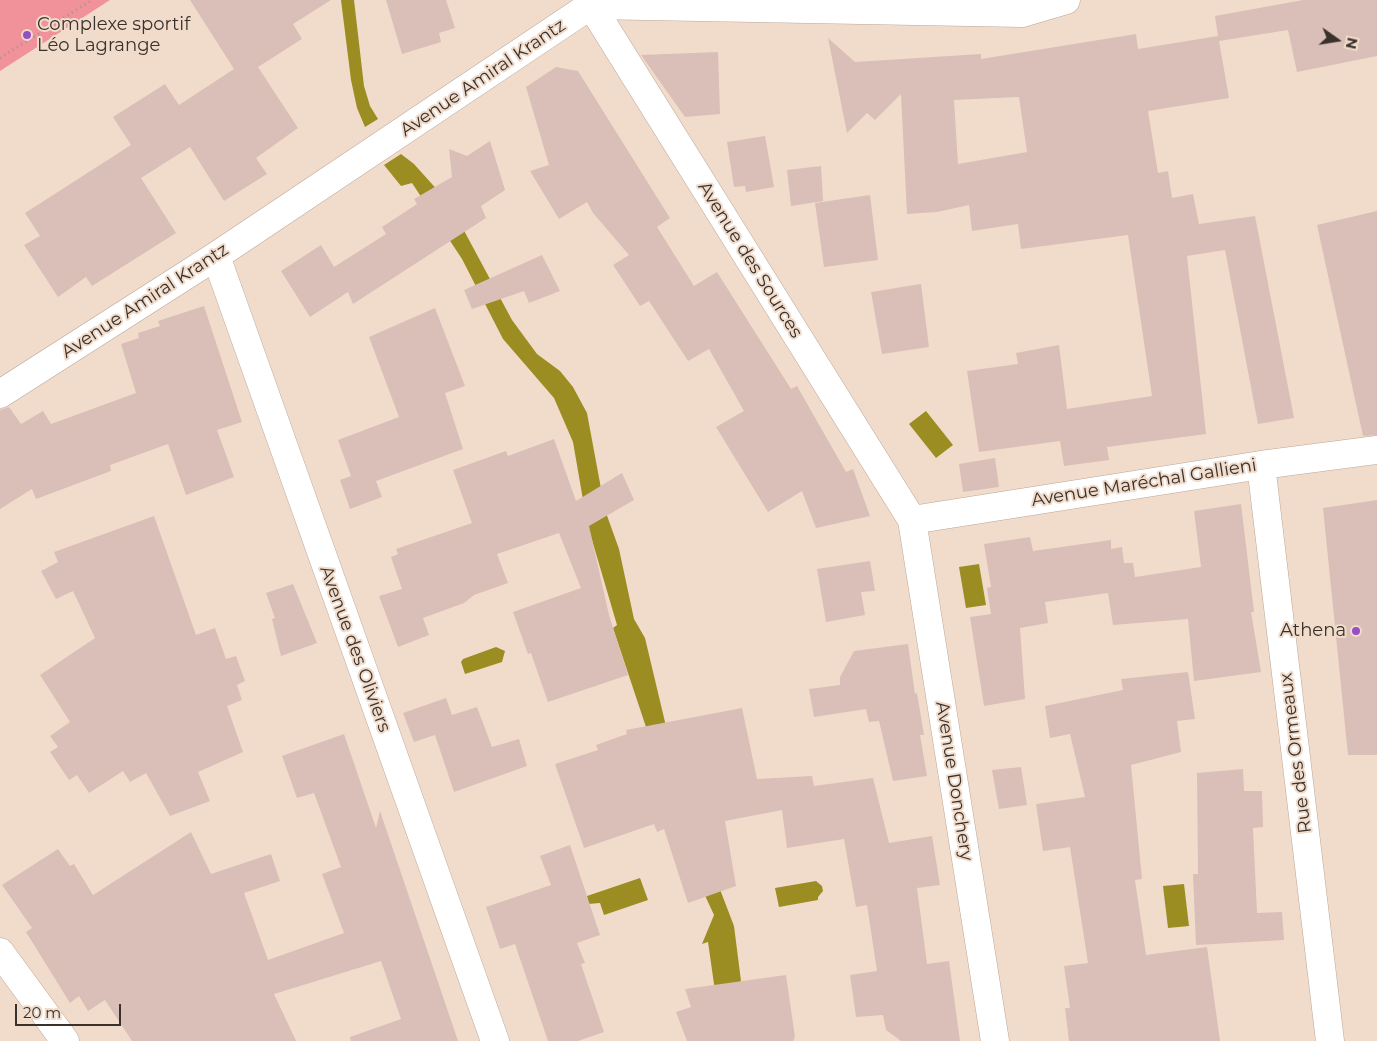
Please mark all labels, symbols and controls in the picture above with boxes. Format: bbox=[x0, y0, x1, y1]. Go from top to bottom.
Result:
place label: Complexe sportif Léo Lagrange bbox=[37, 14, 190, 56]
street label: Avenue Amiral Krantz bbox=[396, 15, 570, 141]
north arrow bbox=[1312, 15, 1362, 65]
marker: Complexe sportif Léo Lagrange bbox=[21, 29, 33, 41]
text: N bbox=[1342, 36, 1362, 51]
street label: Avenue des Sources bbox=[693, 178, 807, 342]
street label: Avenue Amiral Krantz bbox=[58, 239, 232, 363]
street label: Avenue Maréchal Gallieni bbox=[1030, 455, 1258, 511]
street label: Avenue des Oliviers bbox=[315, 563, 395, 735]
place label: Athena bbox=[1280, 620, 1346, 642]
marker: Athena bbox=[1350, 625, 1362, 637]
street label: Rue des Ormeaux bbox=[1275, 672, 1317, 834]
street label: Avenue Donchery bbox=[931, 700, 977, 862]
scale bar bbox=[18, 994, 124, 1026]
text: 20 m bbox=[23, 1003, 61, 1022]

